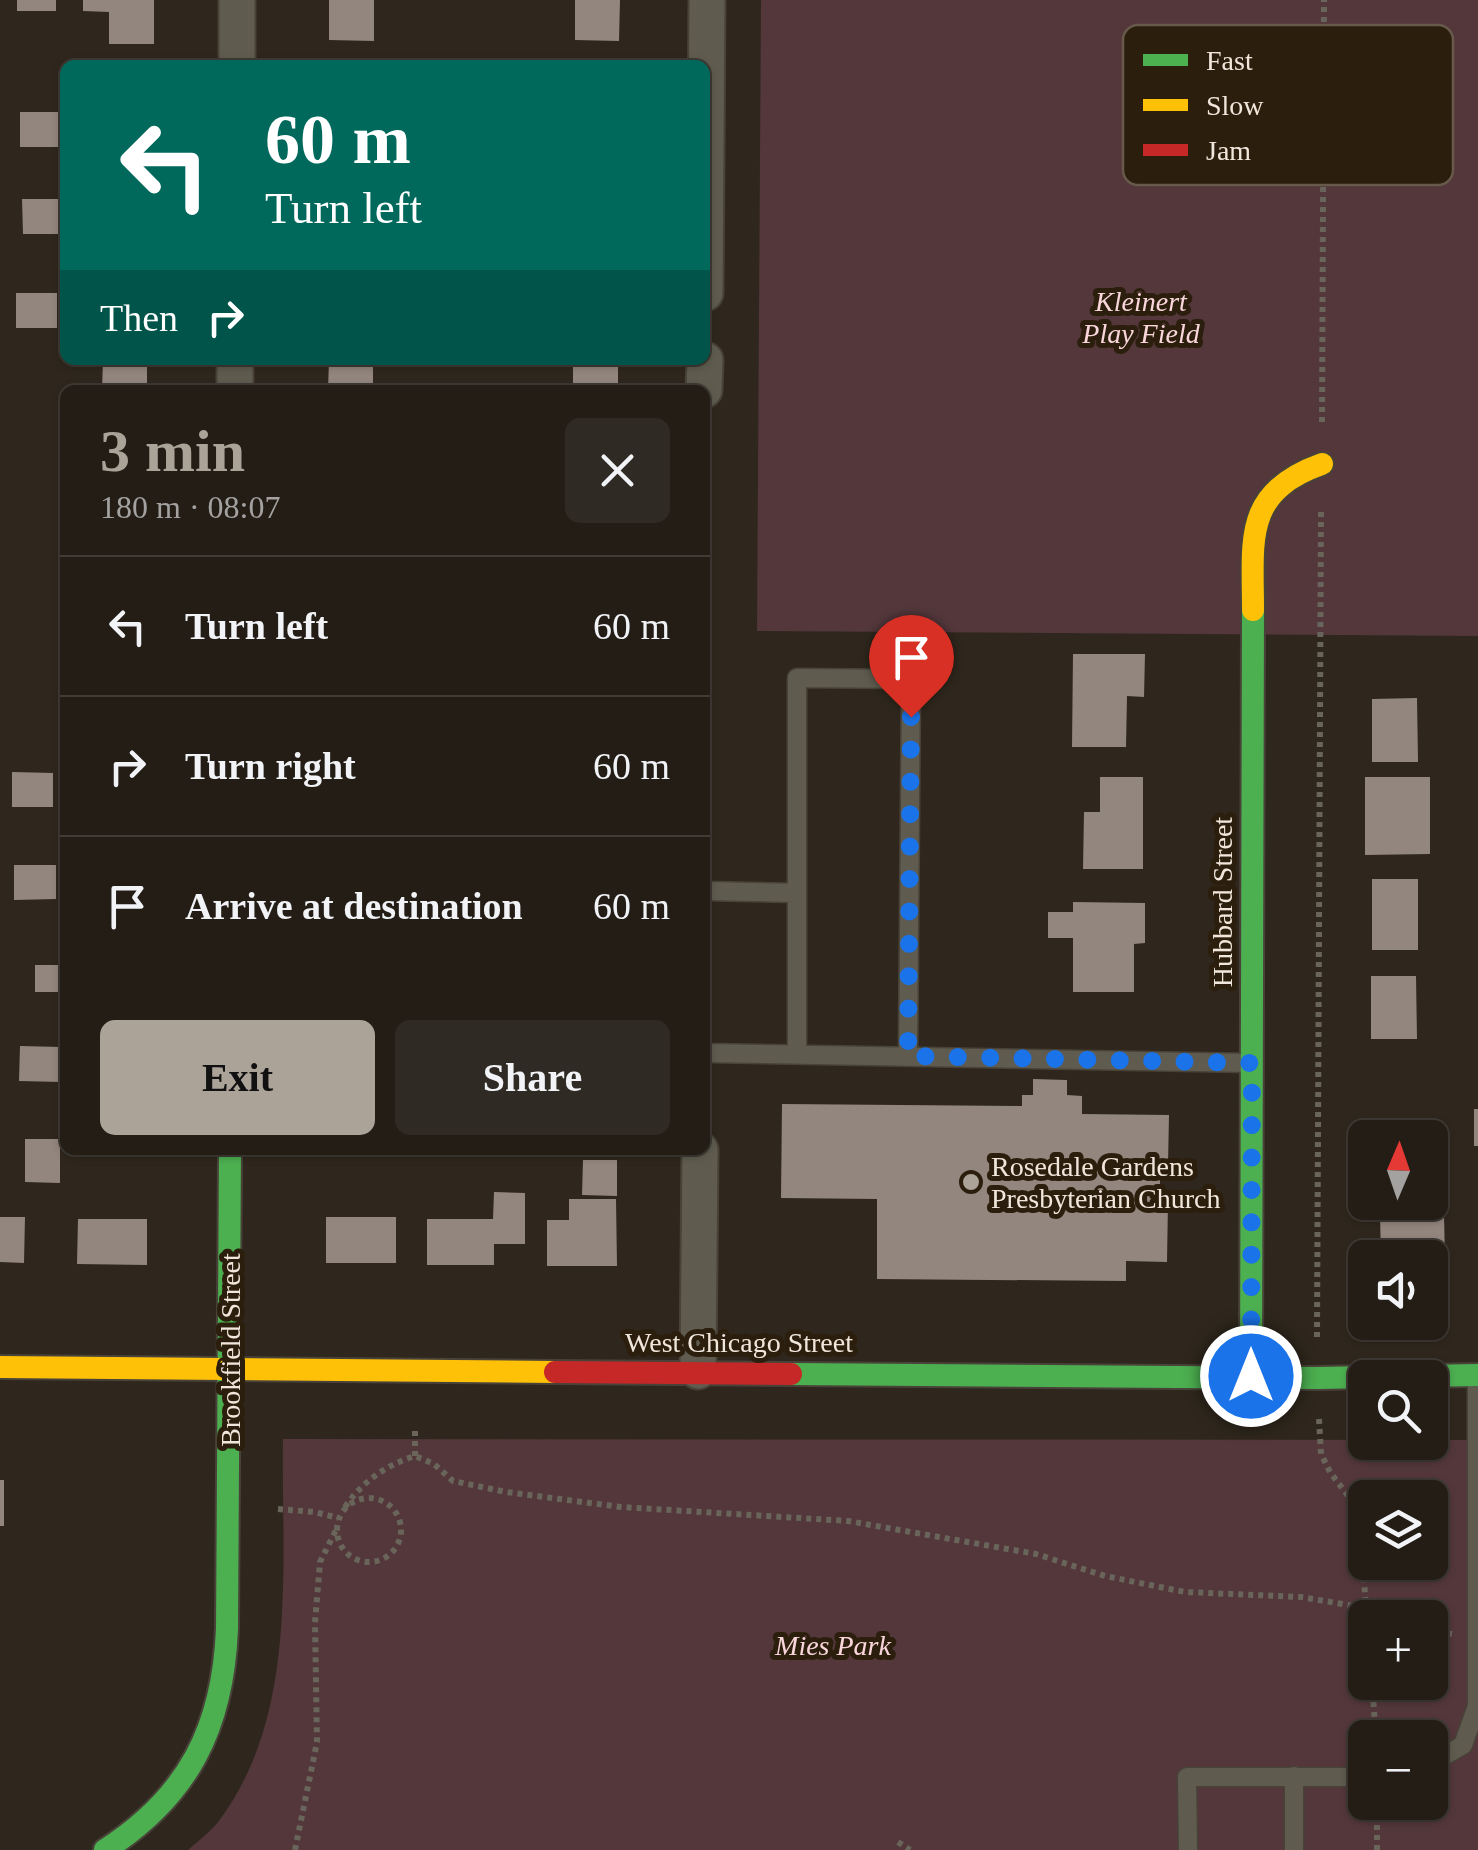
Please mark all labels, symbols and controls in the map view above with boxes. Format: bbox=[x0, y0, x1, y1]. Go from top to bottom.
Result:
legend bbox=[1123, 25, 1453, 185]
text: Fast bbox=[1206, 45, 1253, 76]
text: Slow bbox=[1206, 90, 1264, 121]
icon: left bbox=[100, 100, 230, 230]
text: 60 m bbox=[265, 101, 411, 178]
text: Jam bbox=[1206, 135, 1251, 166]
text: Turn left bbox=[265, 183, 422, 233]
park label: Kleinert Play Field bbox=[1081, 286, 1201, 349]
icon: right bbox=[198, 290, 253, 345]
text: Then bbox=[100, 297, 178, 339]
text: 3 min bbox=[100, 418, 245, 484]
button: close bbox=[565, 418, 670, 523]
text: 180 m · 08:07 bbox=[100, 489, 280, 525]
icon: left bbox=[100, 599, 155, 654]
text: Turn left bbox=[185, 605, 328, 647]
text: 60 m bbox=[593, 605, 670, 647]
pin bbox=[869, 615, 954, 718]
icon: arrive bbox=[884, 630, 939, 685]
icon: right bbox=[100, 739, 155, 794]
text: Turn right bbox=[185, 745, 356, 787]
text: 60 m bbox=[593, 745, 670, 787]
street label: Hubbard Street bbox=[1207, 817, 1238, 987]
icon: arrive bbox=[100, 879, 155, 934]
text: Arrive at destination bbox=[185, 885, 523, 927]
text: 60 m bbox=[593, 885, 670, 927]
button: Exit bbox=[100, 1020, 375, 1135]
button: Share bbox=[395, 1020, 670, 1135]
north arrow bbox=[1348, 1120, 1448, 1220]
map controls bbox=[1348, 1120, 1448, 1820]
place label: Rosedale Gardens Presbyterian Church bbox=[991, 1151, 1220, 1214]
marker: Rosedale Gardens Presbyterian Church bbox=[960, 1171, 982, 1193]
button: sound bbox=[1348, 1240, 1448, 1340]
street label: Brookfield Street bbox=[215, 1253, 246, 1447]
position arrow bbox=[1199, 1324, 1303, 1428]
street label: West Chicago Street bbox=[625, 1327, 853, 1358]
button: search bbox=[1348, 1360, 1448, 1460]
button: layers bbox=[1348, 1480, 1448, 1580]
button: + bbox=[1348, 1600, 1448, 1700]
park label: Mies Park bbox=[774, 1630, 891, 1661]
button: − bbox=[1348, 1720, 1448, 1820]

